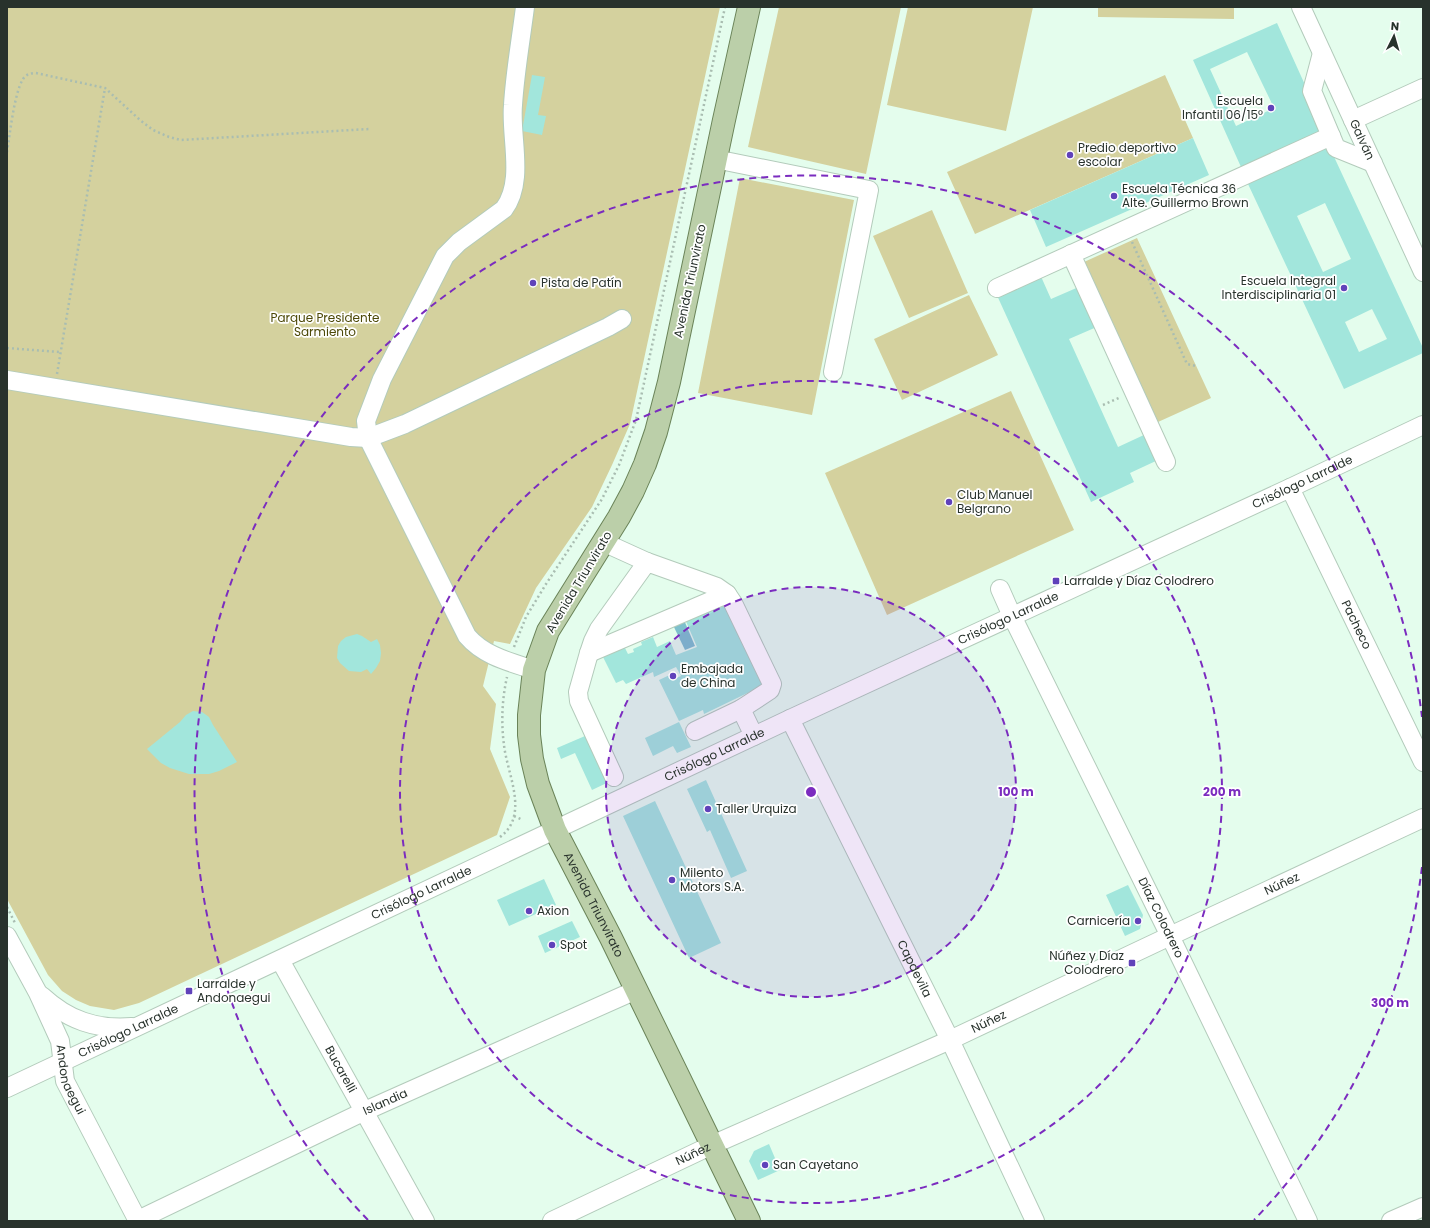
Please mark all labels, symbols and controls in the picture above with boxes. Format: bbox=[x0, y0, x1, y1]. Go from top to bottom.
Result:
north arrow bbox=[1374, 16, 1414, 56]
text: N bbox=[1390, 18, 1400, 34]
place label: Escuela Infantil 06/15° bbox=[1182, 92, 1263, 123]
marker: Escuela Infantil 06/15° bbox=[1266, 103, 1276, 113]
street label: Galván bbox=[1346, 116, 1379, 162]
place label: Predio deportivo escolar bbox=[1078, 139, 1177, 170]
marker: Predio deportivo escolar bbox=[1065, 150, 1075, 160]
place label: Escuela Técnica 36 Alte. Guillermo Brown bbox=[1122, 180, 1249, 211]
marker: Escuela Técnica 36 Alte. Guillermo Brown bbox=[1109, 191, 1119, 201]
street label: Avenida Triunvirato bbox=[669, 222, 710, 339]
place label: Escuela Integral Interdisciplinaria 01 bbox=[1222, 272, 1336, 303]
place label: Pista de Patín bbox=[541, 274, 622, 291]
marker: Pista de Patín bbox=[528, 278, 538, 288]
marker: Escuela Integral Interdisciplinaria 01 bbox=[1339, 283, 1349, 293]
park label: Parque Presidente Sarmiento bbox=[270, 309, 380, 340]
street label: Crisólogo Larralde bbox=[1249, 451, 1355, 512]
place label: Club Manuel Belgrano bbox=[957, 486, 1032, 517]
marker: Club Manuel Belgrano bbox=[944, 497, 954, 507]
street label: Avenida Triunvirato bbox=[541, 527, 616, 636]
place label: Larralde y Díaz Colodrero bbox=[1064, 572, 1214, 589]
marker: Larralde y Díaz Colodrero bbox=[1051, 576, 1061, 586]
street label: Crisólogo Larralde bbox=[955, 587, 1061, 648]
street label: Pacheco bbox=[1338, 597, 1376, 652]
place label: Embajada de China bbox=[681, 660, 743, 691]
marker: Embajada de China bbox=[668, 671, 678, 681]
street label: Crisólogo Larralde bbox=[661, 723, 767, 785]
text: 100 m bbox=[998, 783, 1034, 800]
text: 200 m bbox=[1203, 783, 1241, 800]
centre of rings bbox=[804, 785, 818, 799]
place label: Taller Urquiza bbox=[716, 800, 797, 817]
marker: Taller Urquiza bbox=[703, 804, 713, 814]
street label: Avenida Triunvirato bbox=[560, 849, 628, 960]
street label: Crisólogo Larralde bbox=[368, 861, 474, 923]
place label: Milento Motors S.A. bbox=[680, 864, 744, 895]
street label: Núñez bbox=[1261, 868, 1302, 899]
street label: Díaz Colodrero bbox=[1134, 874, 1189, 961]
marker: Milento Motors S.A. bbox=[667, 875, 677, 885]
place label: Axion bbox=[537, 902, 569, 919]
marker: Axion bbox=[524, 906, 534, 916]
place label: Carnicería bbox=[1067, 912, 1130, 929]
marker: Carnicería bbox=[1133, 916, 1143, 926]
place label: Spot bbox=[560, 936, 587, 953]
street label: Capdevila bbox=[894, 937, 936, 1000]
marker: Spot bbox=[547, 940, 557, 950]
place label: Núñez y Díaz Colodrero bbox=[1049, 947, 1124, 978]
marker: Núñez y Díaz Colodrero bbox=[1127, 958, 1137, 968]
place label: Larralde y Andonaegui bbox=[197, 975, 271, 1006]
marker: Larralde y Andonaegui bbox=[184, 986, 194, 996]
text: 300 m bbox=[1371, 994, 1409, 1011]
street label: Crisólogo Larralde bbox=[75, 999, 181, 1061]
street label: Núñez bbox=[968, 1006, 1009, 1037]
street label: Bucarelli bbox=[321, 1042, 361, 1096]
street label: Andonaegui bbox=[52, 1043, 90, 1117]
street label: Islandia bbox=[360, 1084, 410, 1119]
street label: Núñez bbox=[672, 1138, 713, 1169]
place label: San Cayetano bbox=[773, 1156, 859, 1173]
marker: San Cayetano bbox=[760, 1160, 770, 1170]

